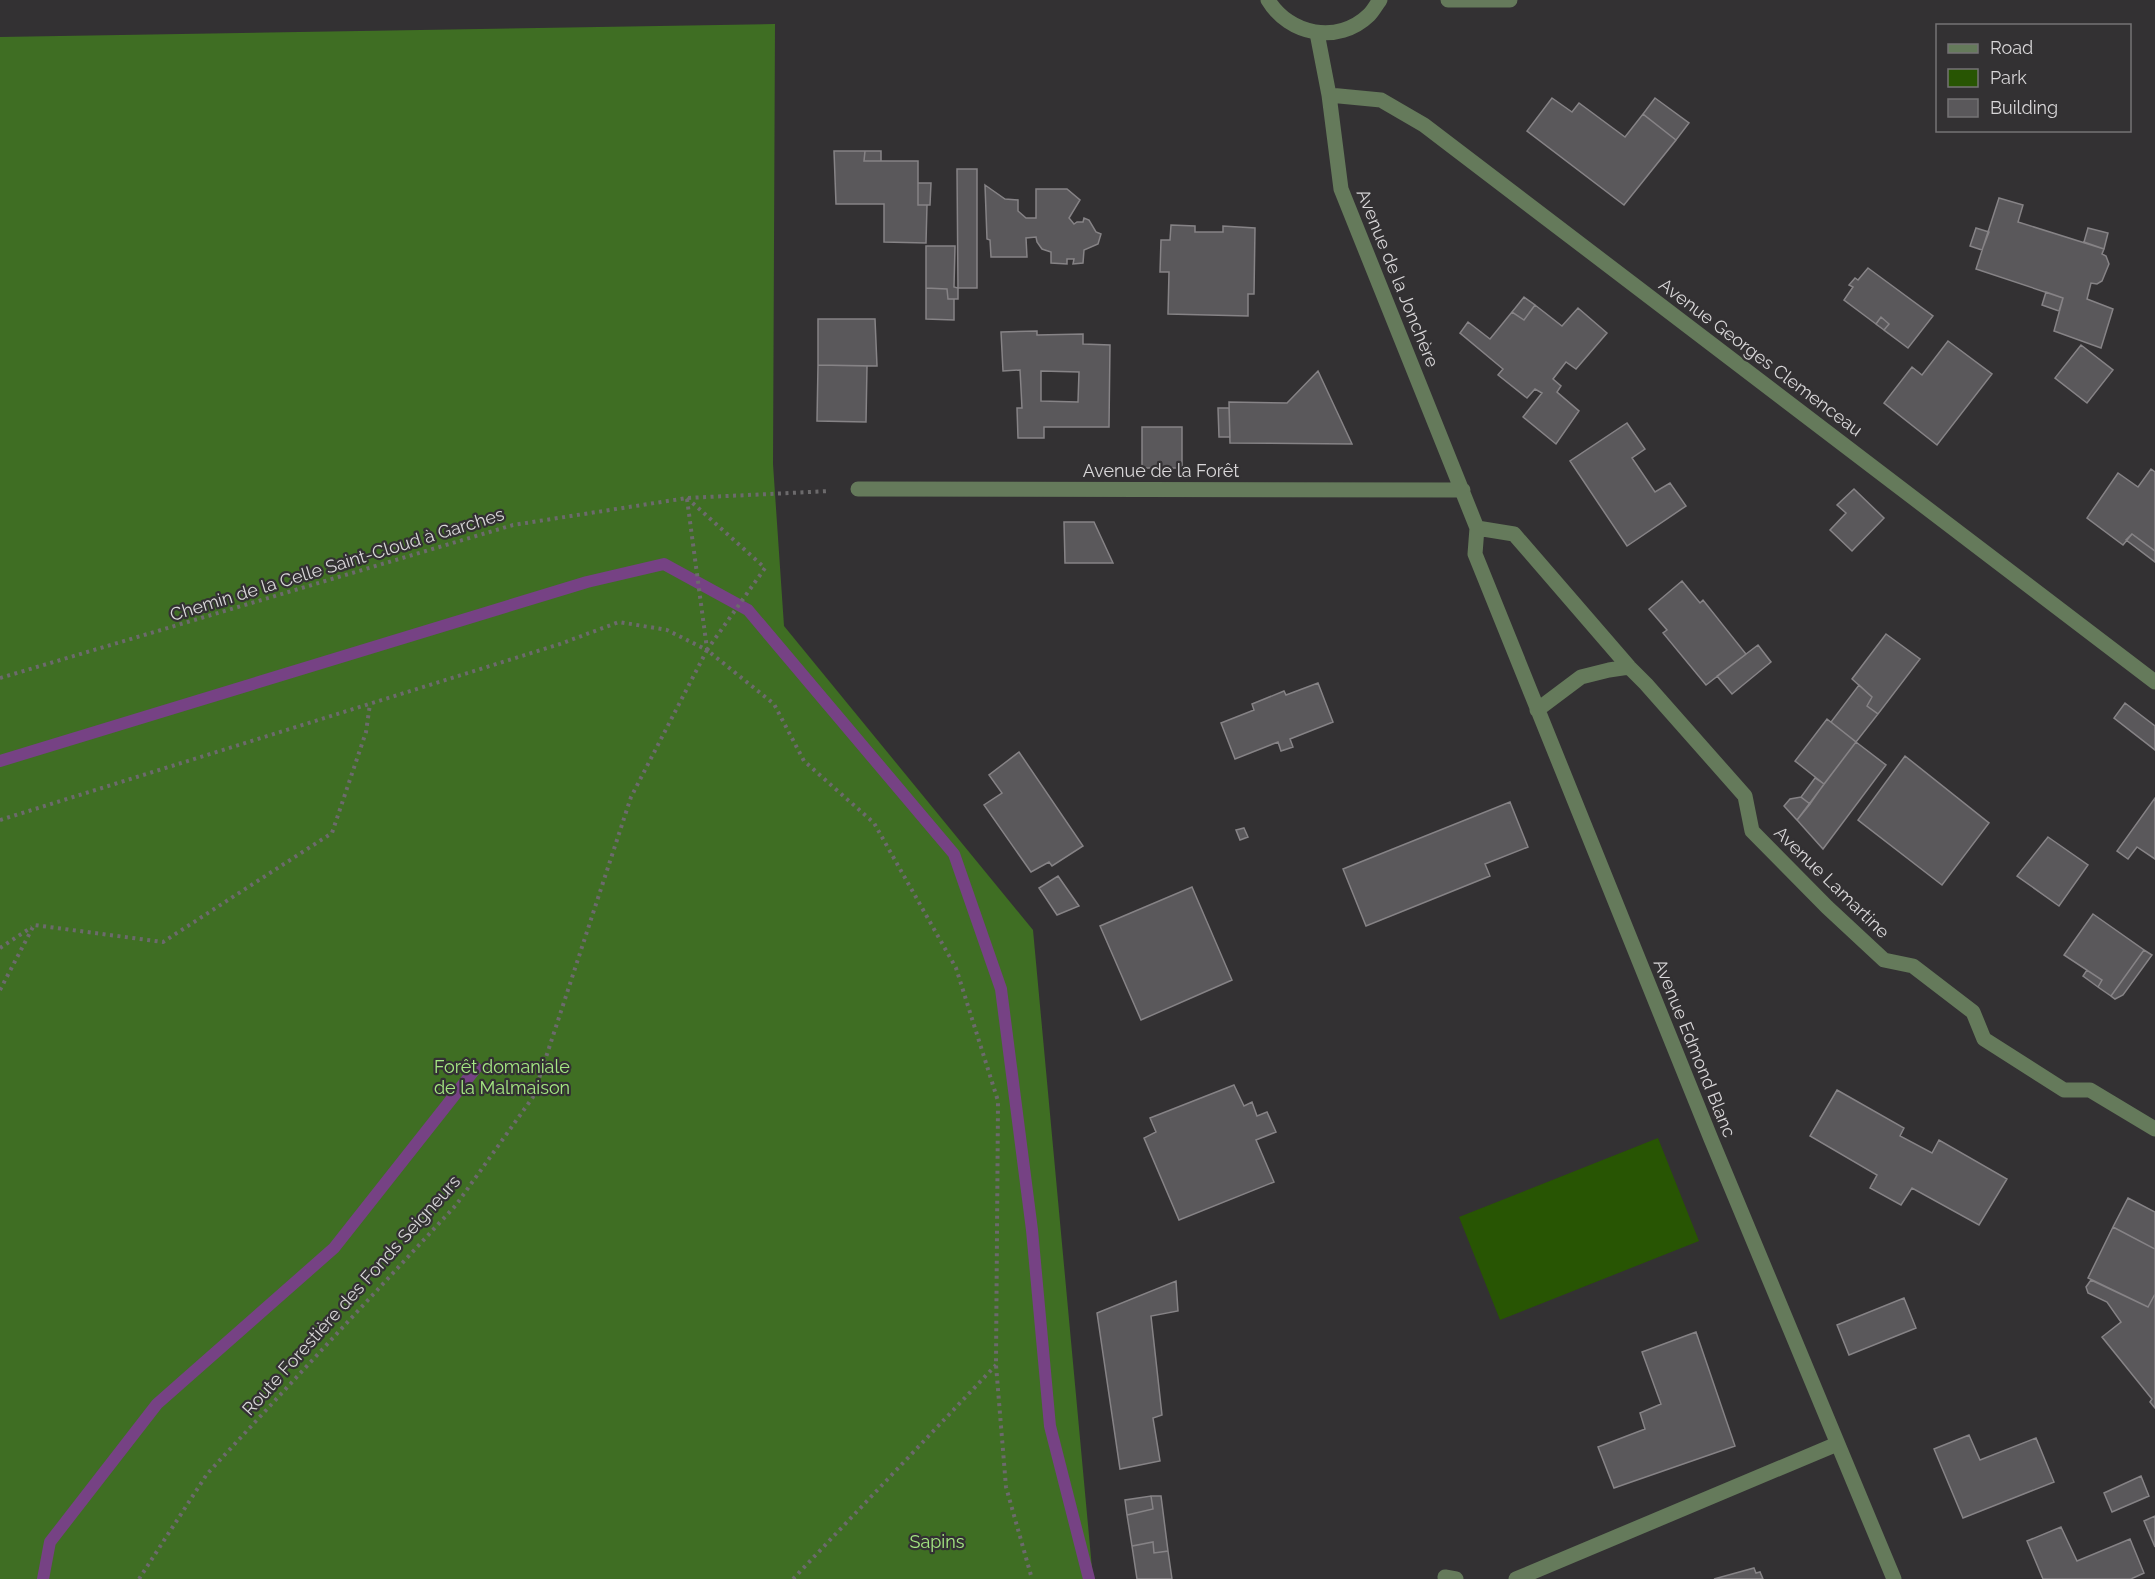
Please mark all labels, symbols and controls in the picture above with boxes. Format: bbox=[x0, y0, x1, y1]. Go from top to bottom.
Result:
legend bbox=[1936, 24, 2131, 132]
text: Road bbox=[1990, 37, 2033, 58]
text: Park bbox=[1990, 67, 2027, 88]
text: Building bbox=[1990, 97, 2058, 118]
street label: Avenue de la Jonchère bbox=[1353, 186, 1444, 370]
street label: Avenue Georges Clemenceau bbox=[1655, 274, 1867, 440]
street label: Avenue de la Forêt bbox=[1083, 460, 1239, 481]
street label: Chemin de la Celle Saint-Cloud à Garches bbox=[167, 503, 507, 625]
street label: Avenue Lamartine bbox=[1770, 822, 1894, 943]
street label: Avenue Edmond Blanc bbox=[1650, 956, 1740, 1140]
park label: Forêt domaniale de la Malmaison bbox=[434, 1056, 570, 1098]
street label: Route Forestière des Fonds Seigneurs bbox=[238, 1170, 465, 1419]
park label: Sapins bbox=[910, 1531, 965, 1552]

